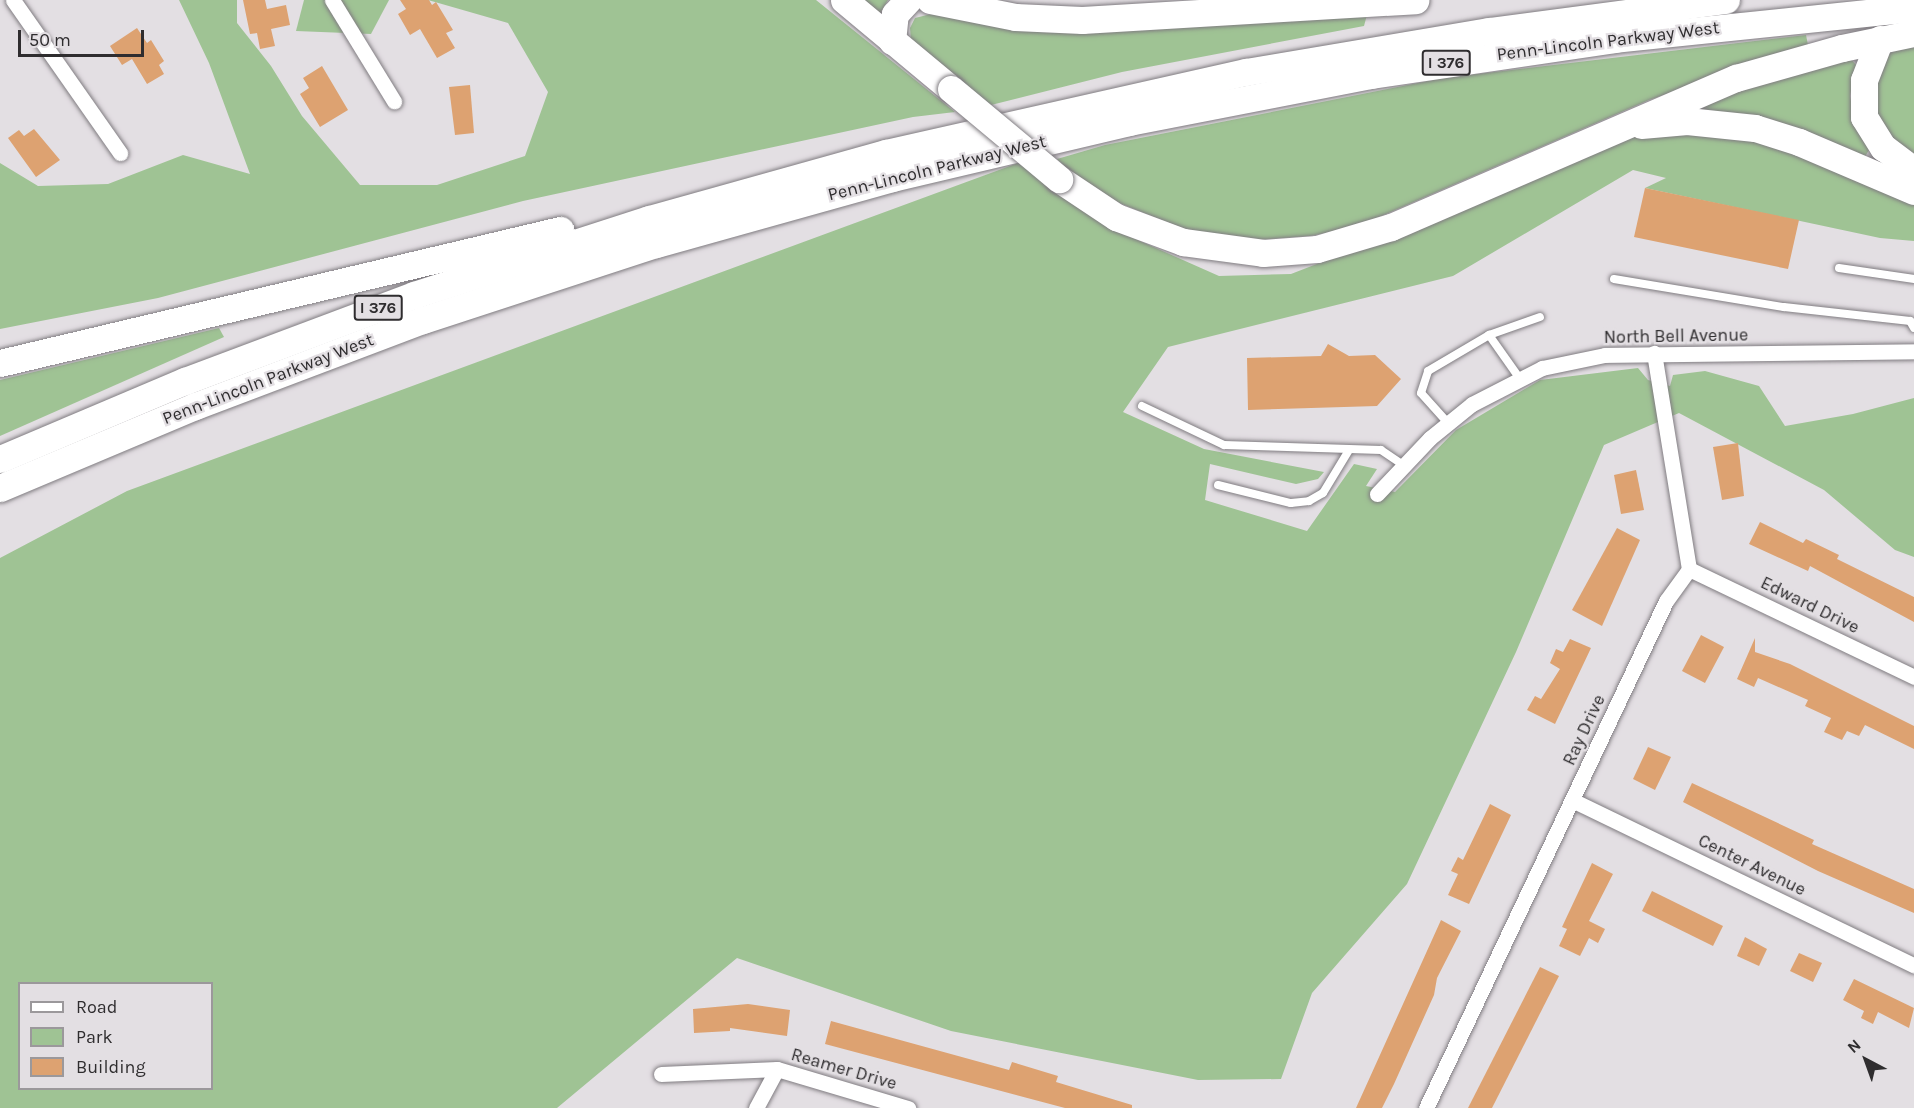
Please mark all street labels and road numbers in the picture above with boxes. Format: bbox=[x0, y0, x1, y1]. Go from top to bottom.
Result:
street label: Penn-Lincoln Parkway West bbox=[1495, 17, 1721, 65]
road number: I 376 bbox=[1420, 50, 1472, 76]
street label: Penn-Lincoln Parkway West bbox=[826, 130, 1048, 206]
road number: I 376 bbox=[352, 295, 404, 321]
street label: North Bell Avenue bbox=[1604, 324, 1748, 348]
street label: Penn-Lincoln Parkway West bbox=[159, 329, 377, 429]
street label: Edward Drive bbox=[1757, 572, 1863, 638]
street label: Ray Drive bbox=[1558, 691, 1610, 769]
street label: Center Avenue bbox=[1695, 830, 1809, 900]
street label: Reamer Drive bbox=[789, 1044, 899, 1094]

